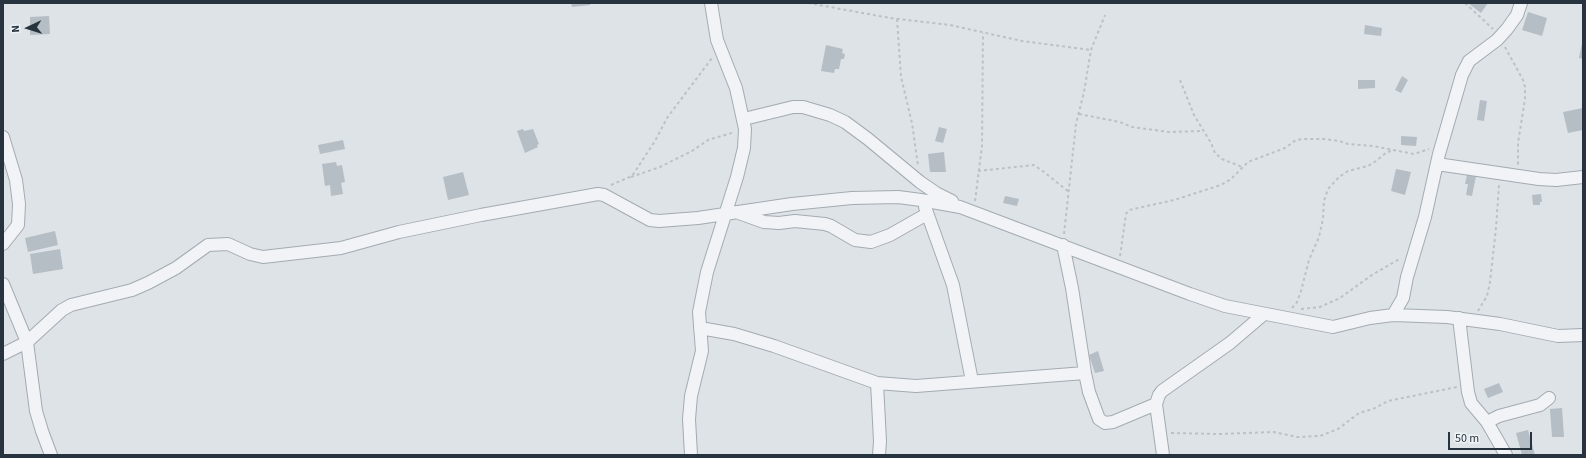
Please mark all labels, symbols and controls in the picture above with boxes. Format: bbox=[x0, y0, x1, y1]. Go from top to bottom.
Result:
north arrow bbox=[8, 8, 48, 48]
text: N bbox=[8, 25, 23, 33]
scale bar bbox=[1450, 424, 1534, 450]
text: 50 m bbox=[1455, 430, 1479, 447]

